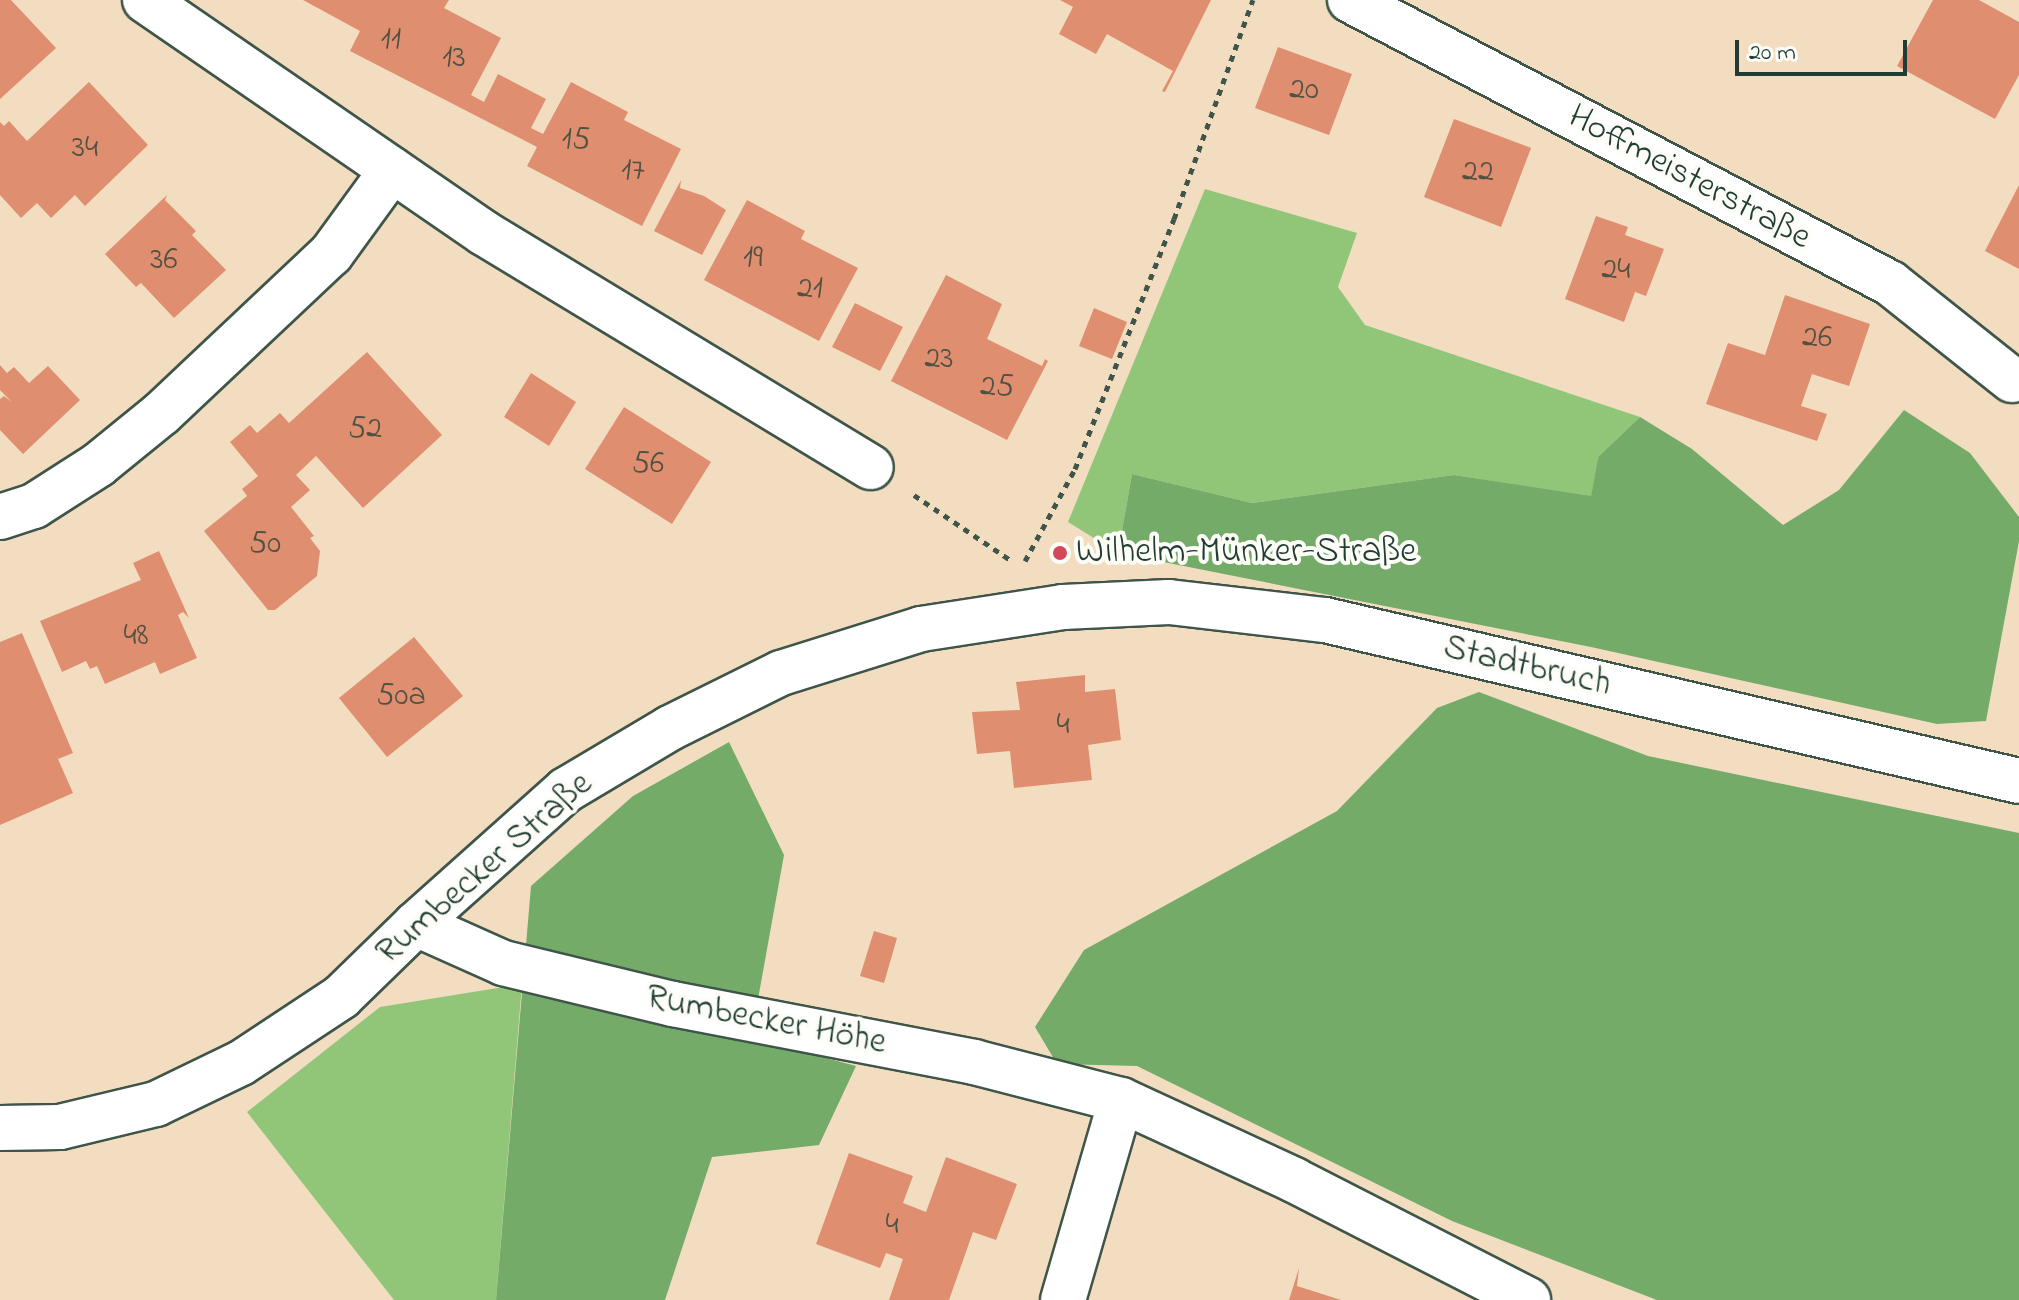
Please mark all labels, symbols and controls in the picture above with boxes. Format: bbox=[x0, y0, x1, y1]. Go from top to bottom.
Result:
house number: 11 bbox=[381, 22, 401, 60]
scale bar bbox=[1739, 24, 1911, 74]
text: 20 m bbox=[1749, 36, 1796, 71]
house number: 13 bbox=[442, 40, 466, 78]
house number: 20 bbox=[1289, 72, 1319, 110]
street label: Hoffmeisterstraße bbox=[1560, 96, 1818, 260]
house number: 15 bbox=[562, 122, 590, 160]
house number: 34 bbox=[72, 130, 98, 168]
house number: 17 bbox=[621, 153, 645, 191]
house number: 22 bbox=[1462, 154, 1494, 192]
house number: 19 bbox=[743, 240, 763, 278]
house number: 36 bbox=[150, 242, 178, 280]
house number: 24 bbox=[1601, 252, 1631, 290]
house number: 21 bbox=[797, 271, 823, 309]
house number: 26 bbox=[1802, 320, 1832, 358]
house number: 23 bbox=[924, 341, 954, 379]
house number: 25 bbox=[980, 369, 1014, 407]
house number: 52 bbox=[348, 411, 382, 449]
house number: 56 bbox=[632, 446, 664, 484]
house number: 50 bbox=[249, 526, 281, 564]
place label: Wilhelm-Münker-Straße bbox=[1076, 531, 1416, 575]
marker: Wilhelm-Münker-Straße bbox=[1051, 544, 1069, 562]
house number: 48 bbox=[123, 618, 149, 656]
street label: Stadtbruch bbox=[1439, 627, 1615, 707]
house number: 50a bbox=[376, 678, 426, 716]
house number: 4 bbox=[1056, 707, 1070, 745]
street label: Rumbecker Straße bbox=[368, 763, 602, 975]
street label: Rumbecker Höhe bbox=[642, 977, 890, 1065]
house number: 4 bbox=[885, 1207, 899, 1245]

